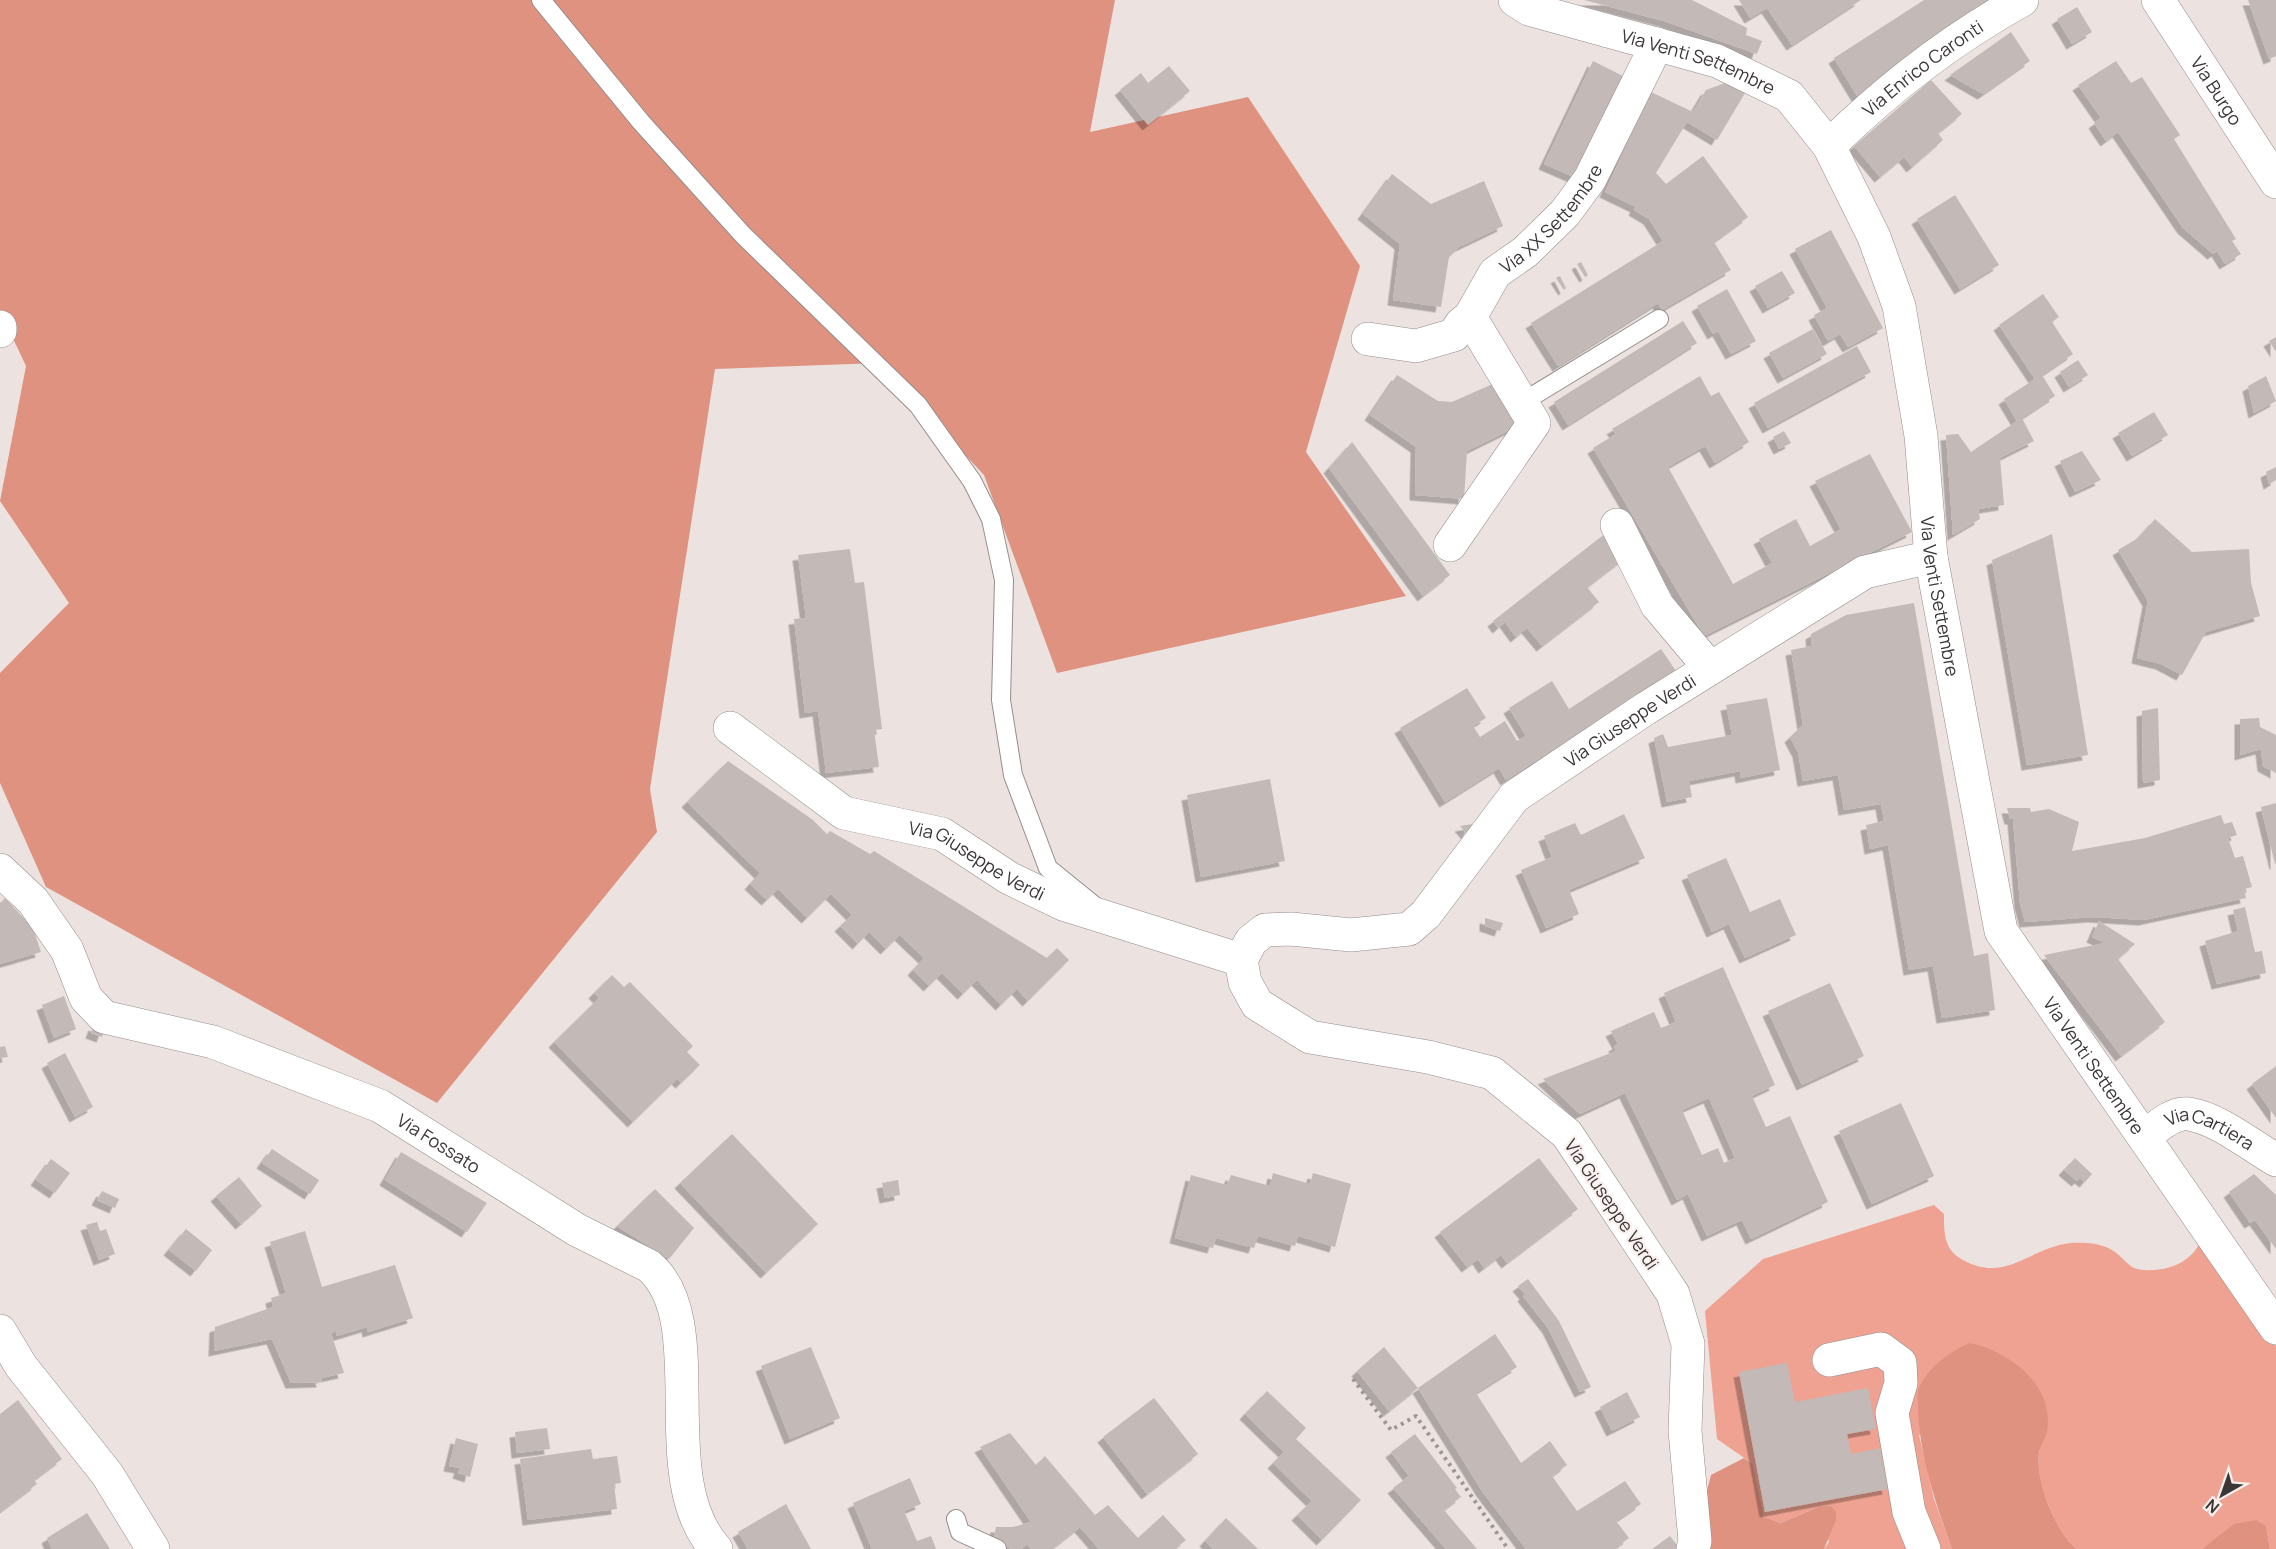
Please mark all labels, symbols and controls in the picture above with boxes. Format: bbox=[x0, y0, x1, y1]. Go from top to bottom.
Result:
street label: Via Enrico Caronti bbox=[1857, 14, 1988, 122]
street label: Via Venti Settembre bbox=[1619, 23, 1779, 99]
street label: Via Burgo bbox=[2186, 52, 2248, 130]
street label: Via XX Settembre bbox=[1495, 160, 1607, 278]
street label: Via Venti Settembre bbox=[1916, 515, 1965, 678]
street label: Via Giuseppe Verdi bbox=[1559, 668, 1700, 772]
street label: Via Giuseppe Verdi bbox=[906, 815, 1049, 906]
street label: Via Venti Settembre bbox=[2038, 992, 2150, 1139]
street label: Via Cartiera bbox=[2160, 1102, 2259, 1155]
street label: Via Fossato bbox=[393, 1108, 485, 1178]
street label: Via Giuseppe Verdi bbox=[1559, 1134, 1665, 1274]
north arrow bbox=[2192, 1465, 2252, 1525]
text: N bbox=[2201, 1494, 2224, 1519]

